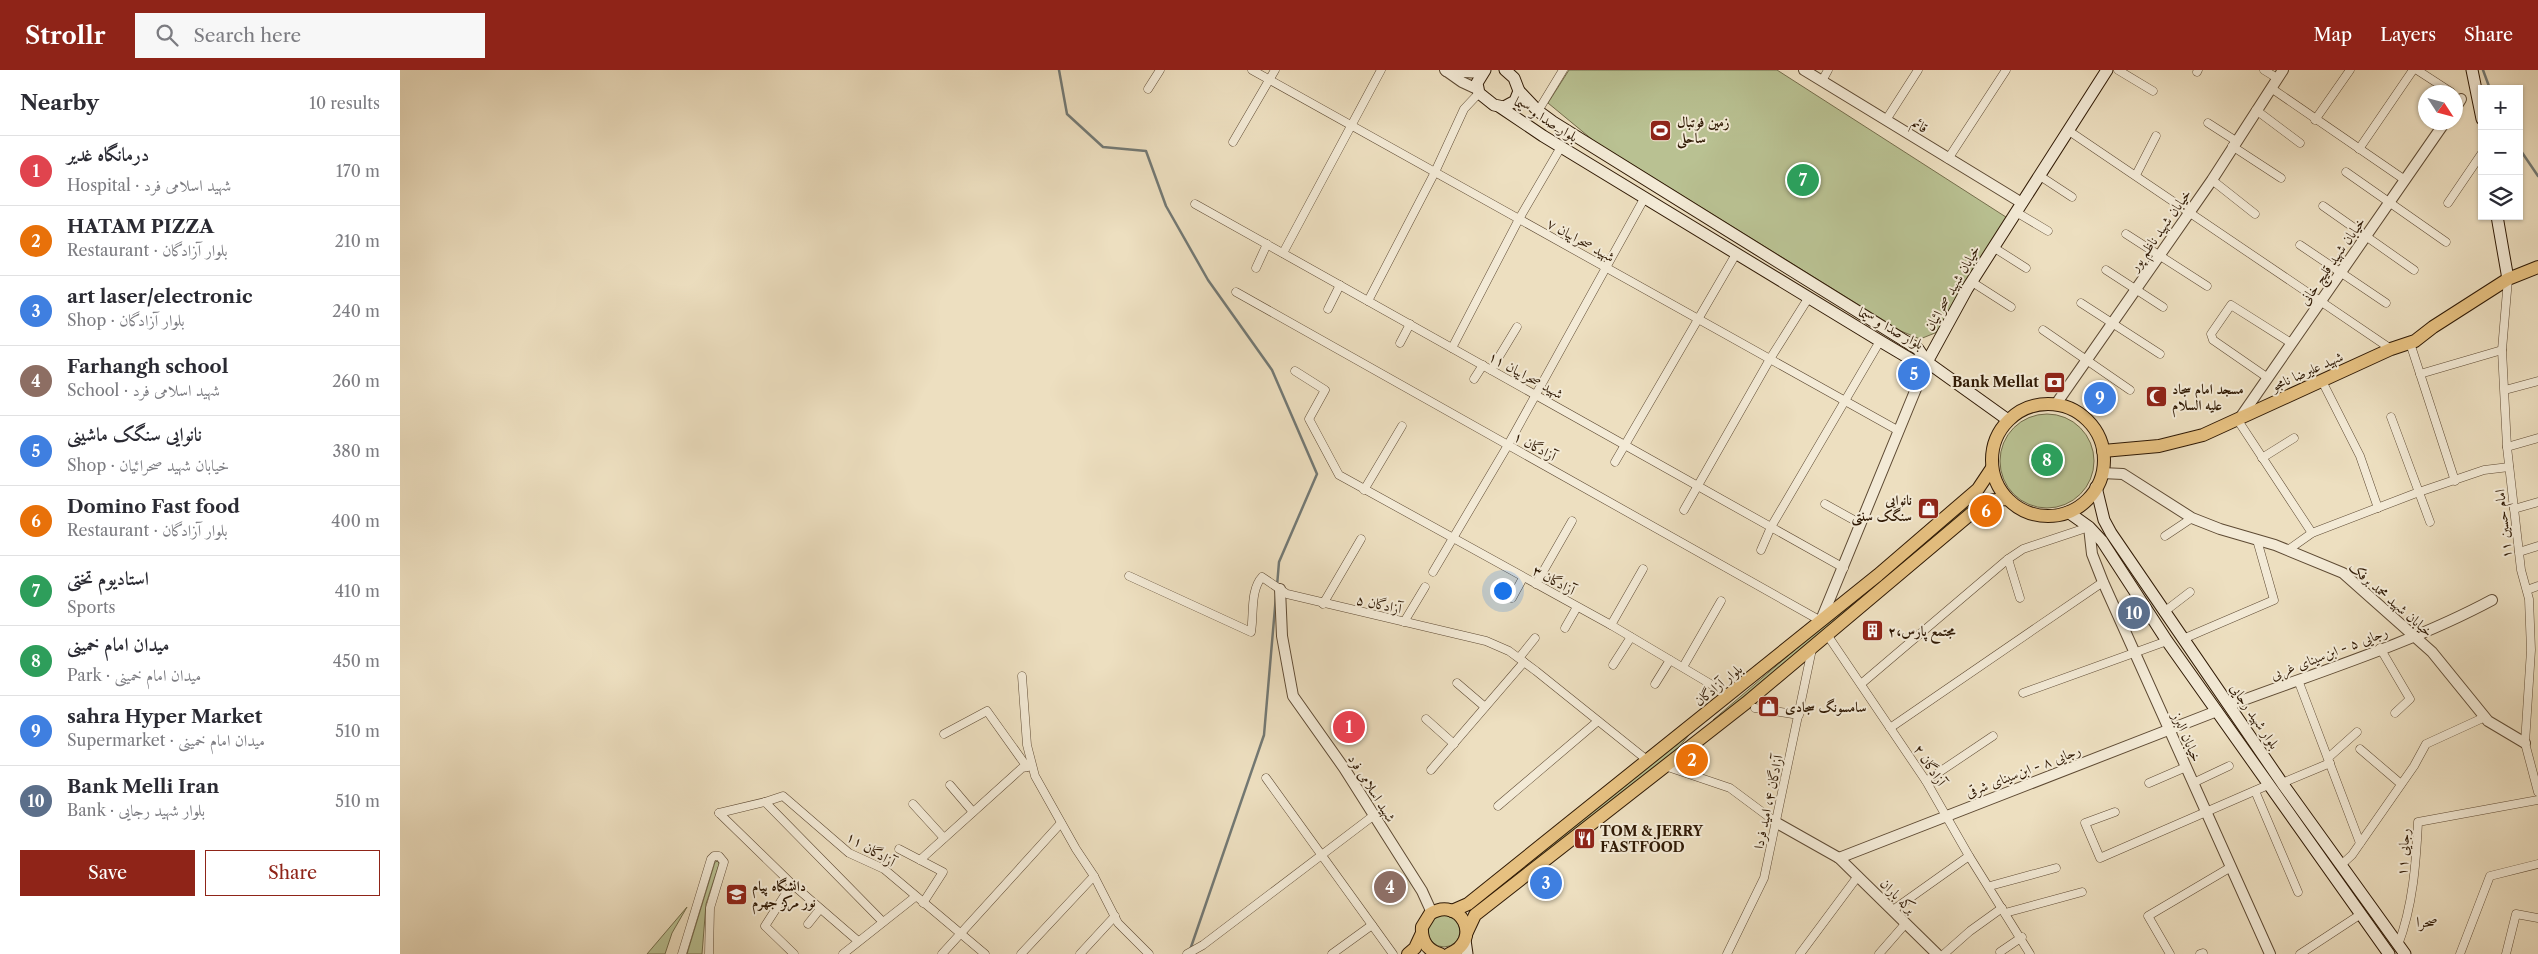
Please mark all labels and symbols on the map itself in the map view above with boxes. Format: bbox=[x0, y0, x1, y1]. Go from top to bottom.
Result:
north arrow bbox=[2418, 85, 2463, 130]
street label: بلوار صدا و سیما bbox=[1511, 92, 1582, 146]
place label: زمین فوتبال ساحلی bbox=[1676, 113, 1730, 149]
street label: قائم bbox=[1906, 113, 1931, 140]
sports icon: زمین فوتبال ساحلی bbox=[1649, 118, 1673, 142]
pin: 7 bbox=[1787, 161, 1819, 199]
street label: خیابان شهید ناظم پور bbox=[2124, 185, 2199, 279]
street label: شهید صحراییان ۷ bbox=[1544, 214, 1618, 267]
street label: خیابان شهید قلیچ خانی bbox=[2295, 214, 2372, 311]
street label: خیابان شهید صحرائیان bbox=[1920, 242, 1985, 335]
street label: بلوار صدا و سیما bbox=[1855, 303, 1927, 354]
street label: شهید صحراییان ۱۱ bbox=[1485, 347, 1567, 404]
street label: شهید علیرضا نامجو bbox=[2266, 347, 2346, 397]
pin: 5 bbox=[1898, 355, 1930, 393]
bank icon: Bank Mellat bbox=[2043, 370, 2067, 394]
place label: Bank Mellat bbox=[1952, 373, 2039, 391]
pin: 9 bbox=[2084, 379, 2116, 417]
place label: مسجد امام سجاد علیه السلام bbox=[2172, 380, 2244, 418]
mosque icon: مسجد امام سجاد علیه السلام bbox=[2144, 385, 2168, 409]
street label: آزادگان ۱ bbox=[1511, 427, 1561, 466]
pin: 8 bbox=[2031, 441, 2063, 479]
street label: امام حسین ۱۱ bbox=[2490, 488, 2520, 560]
place label: نانوایی سنگک سنتی bbox=[1851, 491, 1912, 526]
pin: 6 bbox=[1970, 492, 2002, 530]
shop icon: نانوایی سنگک سنتی bbox=[1916, 496, 1940, 520]
street label: خیابان شهید محمد برفک bbox=[2345, 558, 2437, 641]
street label: آزادگان ۳ bbox=[1530, 561, 1580, 600]
your location bbox=[1490, 578, 1516, 604]
street label: آزادگان ۵ bbox=[1355, 590, 1405, 618]
pin: 10 bbox=[2118, 594, 2150, 632]
building icon: ۲،مجتمع پارس bbox=[1860, 619, 1884, 643]
place label: ۲،مجتمع پارس bbox=[1888, 622, 1956, 644]
street label: رجایی ۵ - ابن‌سینای غربی bbox=[2268, 622, 2391, 685]
street label: بلوار آزادگان bbox=[1690, 660, 1746, 710]
street label: بلوار شهید رجایی bbox=[2226, 680, 2284, 753]
shop icon: سامسونگ سجادی bbox=[1757, 695, 1781, 719]
place label: سامسونگ سجادی bbox=[1785, 698, 1866, 716]
pin: 1 bbox=[1333, 708, 1365, 746]
street label: خیابان البرز bbox=[2167, 708, 2206, 764]
pin: 2 bbox=[1676, 741, 1708, 779]
street label: آزادگان ۲ bbox=[1910, 741, 1951, 791]
street label: رجایی ۸ - ابن‌سینای شرقی bbox=[1963, 741, 2083, 802]
street label: شهید اسلامی فرد bbox=[1343, 751, 1400, 826]
street label: آزادگان ۴، امید فردا bbox=[1749, 752, 1787, 851]
place label: TOM & JERRY FASTFOOD bbox=[1600, 822, 1704, 856]
street label: آزادگان ۱۱ bbox=[843, 827, 901, 872]
restaurant icon: TOM & JERRY FASTFOOD bbox=[1572, 827, 1596, 851]
street label: رجایی ۱۱ bbox=[2392, 828, 2415, 876]
pin: 3 bbox=[1530, 864, 1562, 902]
pin: 4 bbox=[1374, 868, 1406, 906]
street label: برکه باران bbox=[1876, 874, 1920, 918]
place label: دانشگاه پیام نور مرکز جهرم bbox=[752, 877, 816, 915]
school or university icon: دانشگاه پیام نور مرکز جهرم bbox=[724, 882, 748, 906]
district label: صحرا bbox=[2416, 912, 2438, 932]

